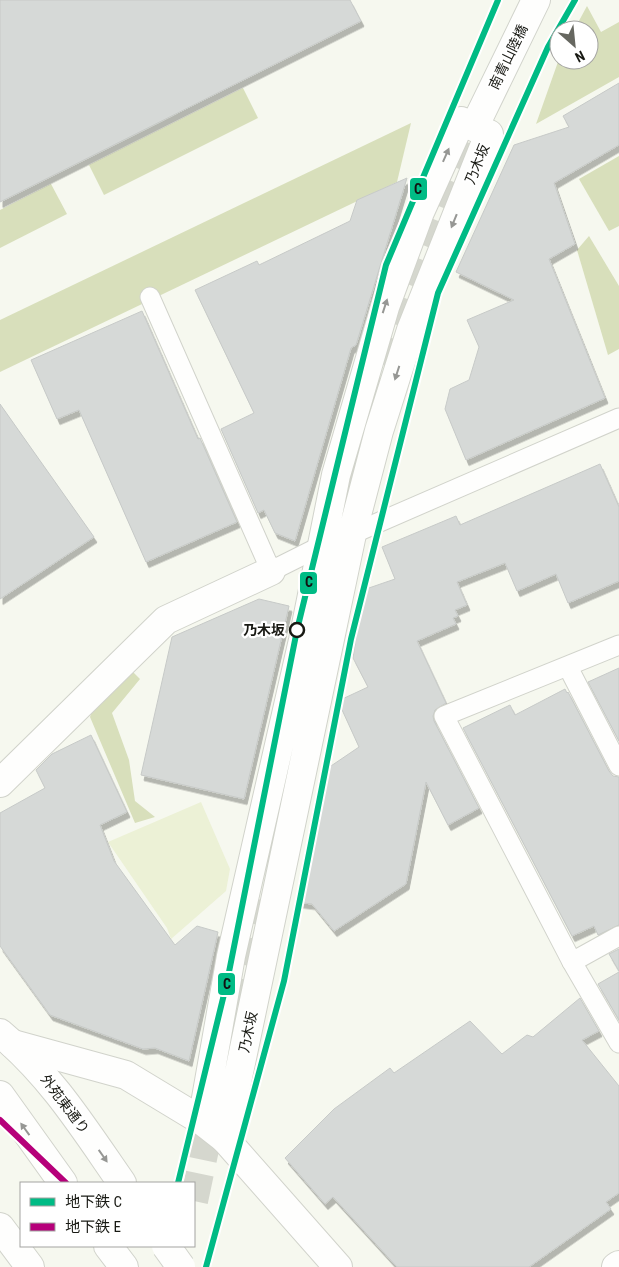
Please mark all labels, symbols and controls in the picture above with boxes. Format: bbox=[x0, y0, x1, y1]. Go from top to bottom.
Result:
north arrow bbox=[549, 20, 599, 70]
street label: 南青山陸橋 bbox=[485, 22, 531, 92]
text: N bbox=[572, 48, 587, 66]
street label: 乃木坂 bbox=[462, 142, 492, 186]
one-way arrow bbox=[442, 148, 450, 162]
line badge: C bbox=[409, 177, 428, 201]
text: C bbox=[414, 181, 422, 197]
one-way arrow bbox=[450, 214, 458, 228]
one-way arrow bbox=[382, 298, 390, 313]
one-way arrow bbox=[392, 366, 400, 381]
line badge: C bbox=[299, 571, 318, 595]
text: C bbox=[305, 574, 313, 590]
place label: 乃木坂 bbox=[243, 622, 285, 638]
marker: 乃木坂 bbox=[289, 622, 305, 638]
line badge: C bbox=[217, 972, 236, 996]
text: C bbox=[223, 976, 231, 992]
street label: 乃木坂 bbox=[236, 1010, 260, 1054]
street label: 外苑東通り bbox=[38, 1071, 92, 1137]
one-way arrow bbox=[20, 1123, 30, 1136]
one-way arrow bbox=[98, 1149, 108, 1163]
legend bbox=[20, 1182, 195, 1247]
text: 地下鉄 C bbox=[65, 1193, 122, 1211]
text: 地下鉄 E bbox=[65, 1218, 121, 1236]

